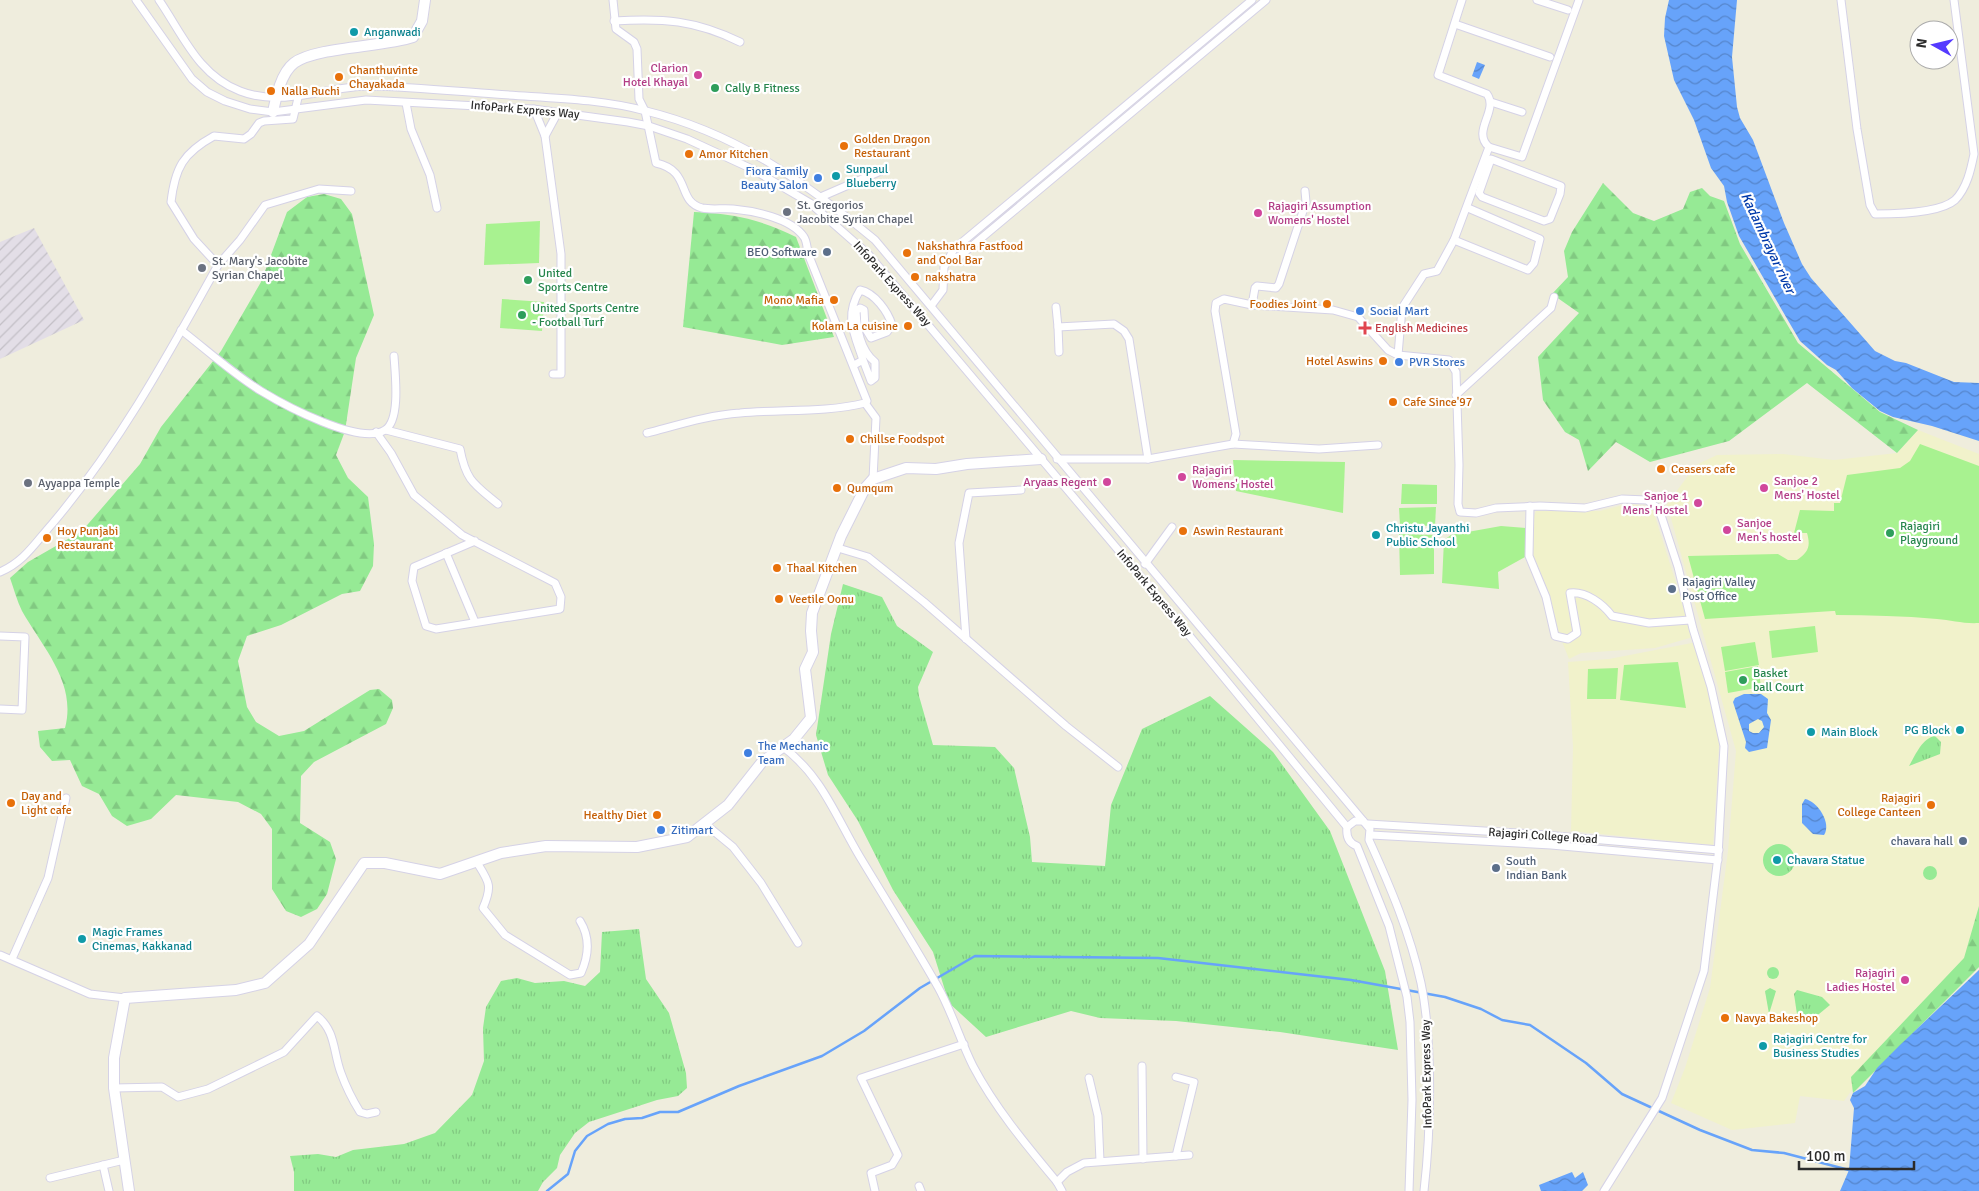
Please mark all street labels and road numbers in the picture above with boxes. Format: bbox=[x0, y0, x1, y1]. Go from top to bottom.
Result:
street label: InfoPark Express Way bbox=[470, 98, 580, 122]
street label: InfoPark Express Way bbox=[850, 238, 934, 330]
street label: InfoPark Express Way bbox=[1113, 546, 1195, 640]
street label: Rajagiri College Road bbox=[1488, 825, 1598, 847]
street label: InfoPark Express Way bbox=[1419, 1019, 1435, 1129]

